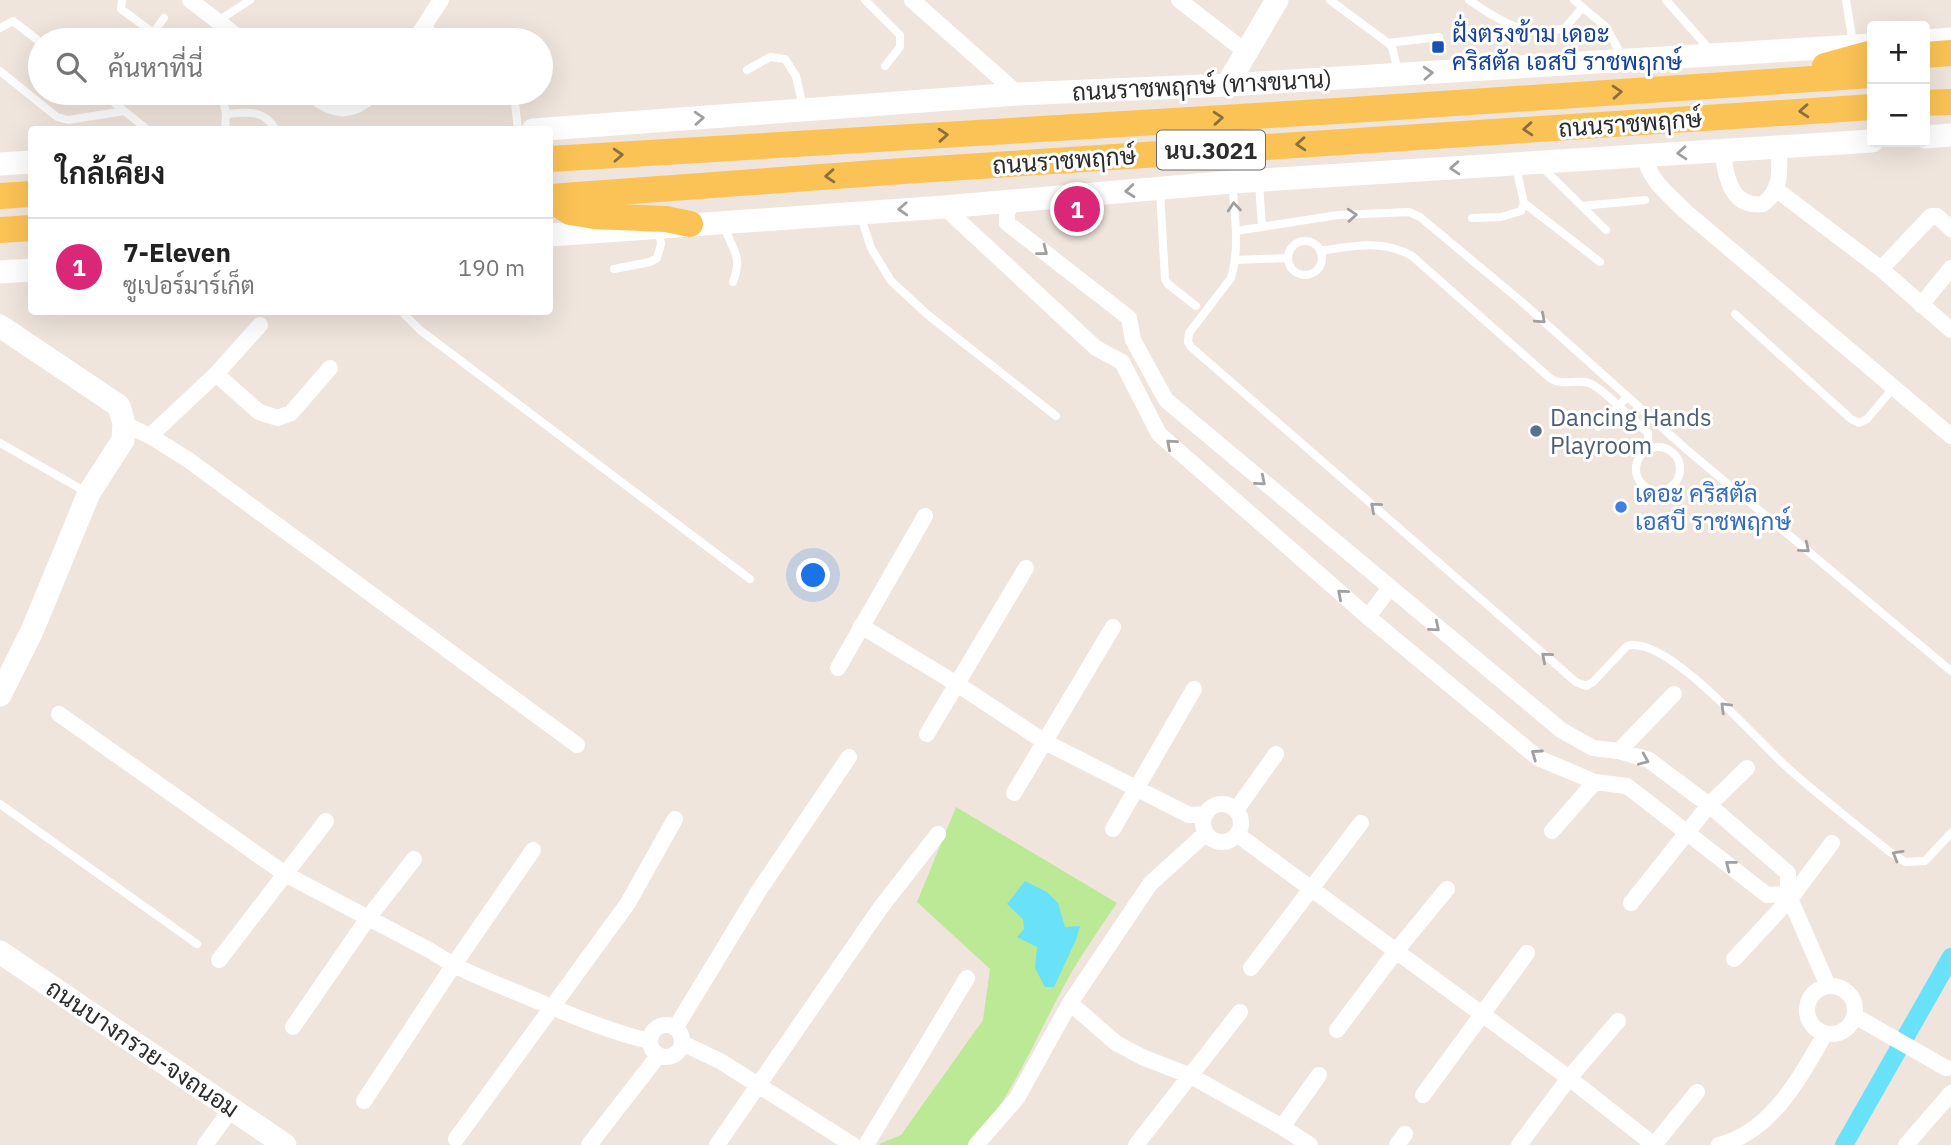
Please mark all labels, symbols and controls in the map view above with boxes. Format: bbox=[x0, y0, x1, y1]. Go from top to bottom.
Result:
place label: ฝั่งตรงข้าม เดอะ คริสตัล เอสบี ราชพฤกษ์ bbox=[1452, 14, 1683, 77]
map controls bbox=[1867, 21, 1930, 147]
button: + bbox=[1867, 21, 1930, 84]
search box bbox=[28, 28, 553, 105]
marker: ฝั่งตรงข้าม เดอะ คริสตัล เอสบี ราชพฤกษ์ bbox=[1430, 39, 1446, 55]
icon: search bbox=[52, 48, 90, 86]
text: ค้นหาที่นี่ bbox=[108, 50, 203, 84]
street label: ถนนราชพฤกษ์ (ทางขนาน) bbox=[1071, 62, 1333, 108]
one-way arrow bbox=[1423, 65, 1434, 80]
button: − bbox=[1867, 84, 1930, 147]
one-way arrow bbox=[1611, 85, 1622, 100]
street label: ถนนราชพฤกษ์ bbox=[1557, 102, 1703, 144]
one-way arrow bbox=[1798, 104, 1809, 119]
one-way arrow bbox=[693, 111, 704, 126]
one-way arrow bbox=[1213, 111, 1224, 126]
one-way arrow bbox=[1522, 122, 1533, 137]
one-way arrow bbox=[937, 128, 948, 143]
road number: นบ.3021 bbox=[1157, 130, 1265, 169]
one-way arrow bbox=[1295, 137, 1306, 152]
street label: ถนนราชพฤกษ์ bbox=[991, 139, 1137, 181]
one-way arrow bbox=[1676, 145, 1687, 160]
one-way arrow bbox=[612, 148, 623, 163]
text: ใกล้เคียง bbox=[56, 153, 165, 192]
one-way arrow bbox=[1449, 160, 1460, 175]
one-way arrow bbox=[824, 168, 835, 183]
pin: 1 bbox=[1054, 183, 1100, 235]
one-way arrow bbox=[1124, 183, 1135, 198]
one-way arrow bbox=[898, 201, 909, 216]
one-way arrow bbox=[1227, 201, 1242, 212]
one-way arrow bbox=[1347, 207, 1358, 222]
text: 7-Eleven bbox=[123, 235, 231, 269]
one-way arrow bbox=[1035, 242, 1047, 255]
text: 1 bbox=[72, 252, 86, 282]
text: 190 m bbox=[458, 252, 525, 282]
text: ซูเปอร์มาร์เก็ต bbox=[123, 270, 255, 300]
one-way arrow bbox=[1533, 311, 1546, 323]
place label: Dancing Hands Playroom bbox=[1550, 401, 1712, 461]
marker: Dancing Hands Playroom bbox=[1528, 423, 1544, 439]
one-way arrow bbox=[1166, 440, 1179, 452]
one-way arrow bbox=[1253, 473, 1266, 485]
place label: เดอะ คริสตัล เอสบี ราชพฤกษ์ bbox=[1635, 477, 1791, 537]
marker: เดอะ คริสตัล เอสบี ราชพฤกษ์ bbox=[1613, 499, 1629, 515]
one-way arrow bbox=[1370, 503, 1383, 515]
one-way arrow bbox=[1797, 540, 1810, 553]
your location bbox=[796, 558, 830, 592]
one-way arrow bbox=[1337, 590, 1350, 602]
one-way arrow bbox=[1428, 619, 1440, 632]
one-way arrow bbox=[1542, 653, 1555, 665]
one-way arrow bbox=[1720, 702, 1733, 715]
one-way arrow bbox=[1531, 750, 1544, 763]
one-way arrow bbox=[1637, 752, 1649, 766]
one-way arrow bbox=[1891, 851, 1904, 864]
one-way arrow bbox=[1725, 861, 1738, 873]
street label: ถนนบางกรวย-จงถนอม bbox=[40, 972, 246, 1124]

